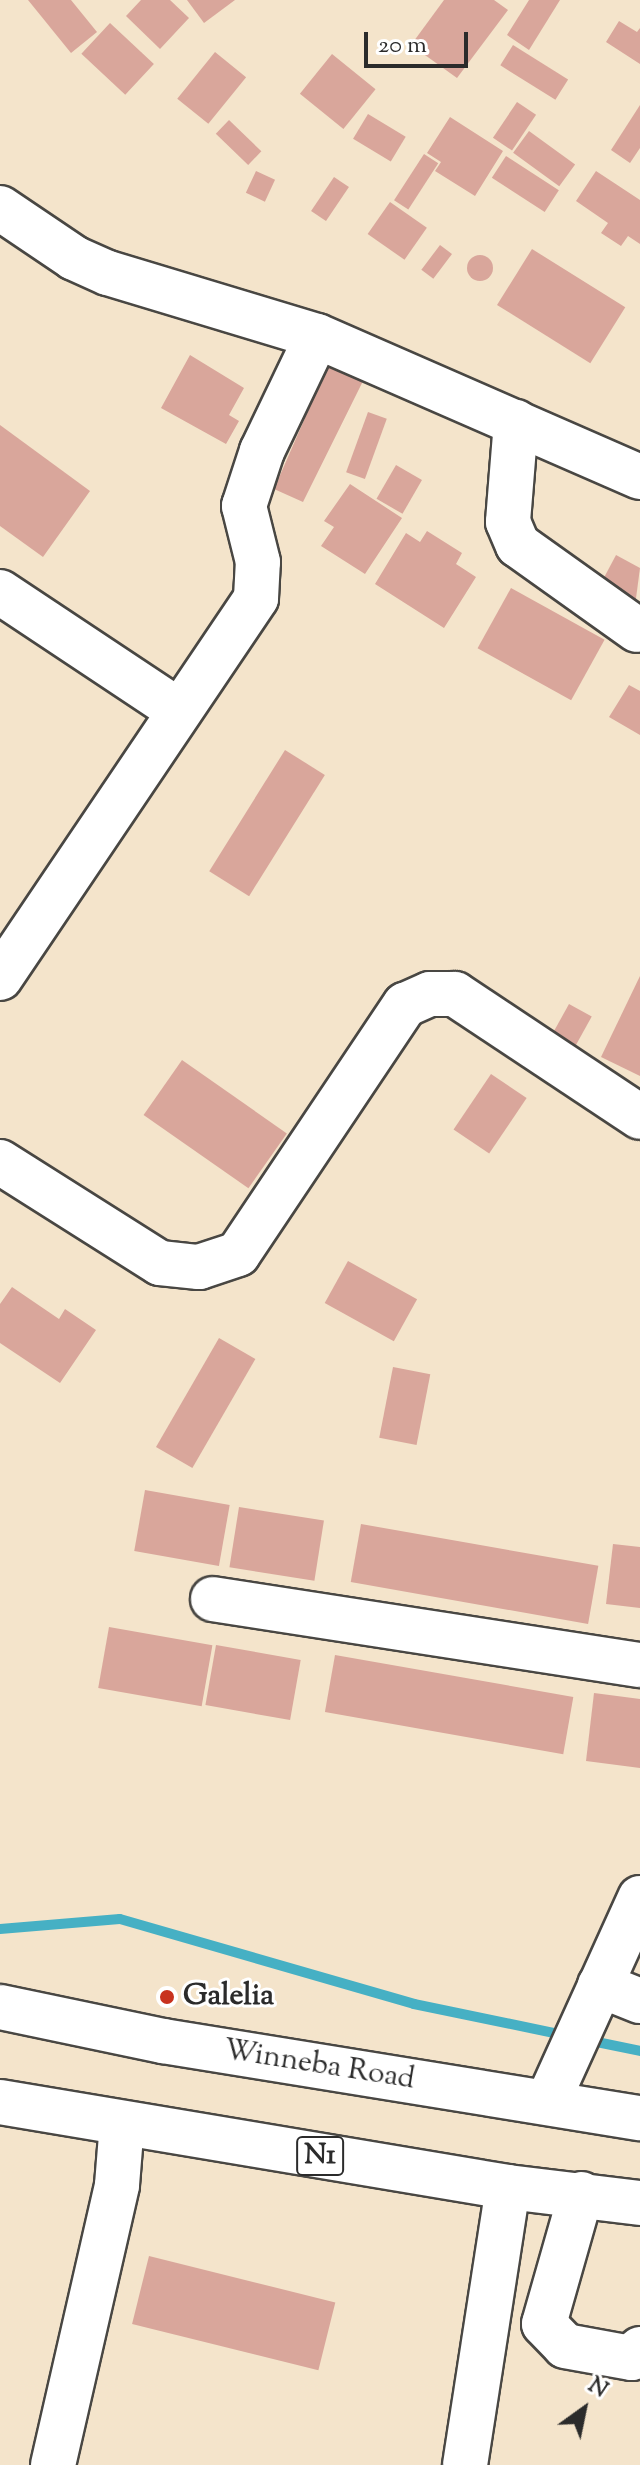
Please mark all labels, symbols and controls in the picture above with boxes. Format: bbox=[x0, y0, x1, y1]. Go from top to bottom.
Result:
scale bar bbox=[368, 16, 472, 66]
text: 20 m bbox=[378, 29, 427, 63]
place label: Galelia bbox=[183, 1979, 274, 2015]
marker: Galelia bbox=[158, 1988, 176, 2006]
street label: Winneba Road bbox=[221, 2033, 417, 2099]
road number: N1 bbox=[296, 2132, 344, 2180]
north arrow bbox=[544, 2369, 624, 2449]
text: N bbox=[581, 2371, 613, 2407]

